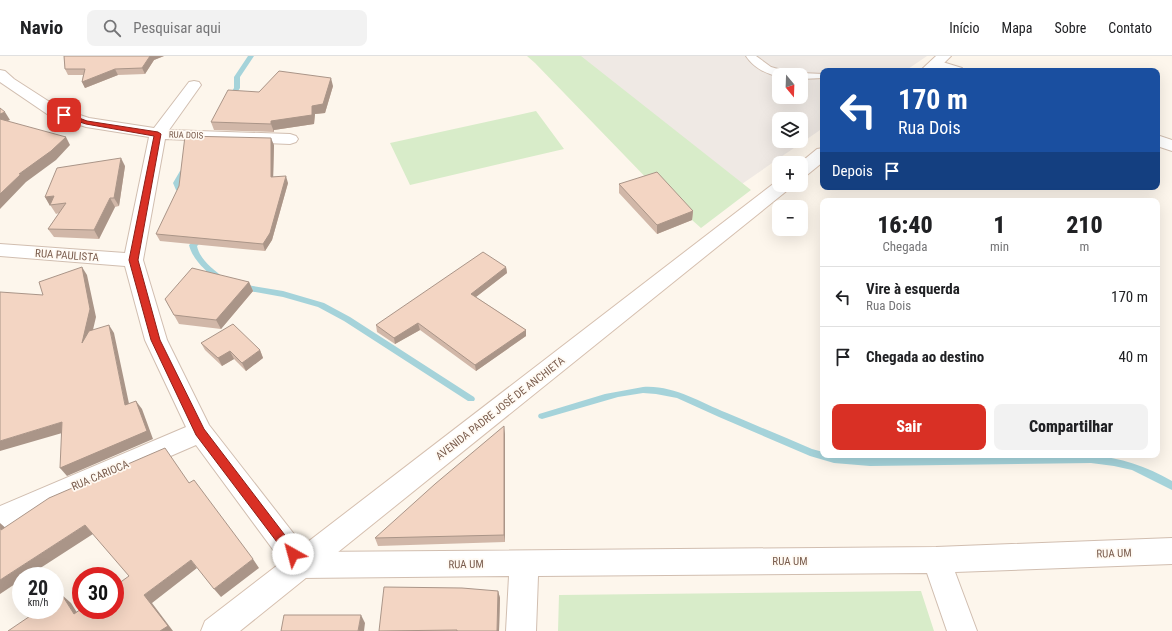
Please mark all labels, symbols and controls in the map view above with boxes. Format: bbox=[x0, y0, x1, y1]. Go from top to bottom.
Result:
search box bbox=[87, 10, 367, 46]
text: Navio bbox=[20, 16, 63, 39]
icon: search bbox=[101, 17, 123, 39]
text: Pesquisar aqui bbox=[133, 19, 221, 37]
text: Início bbox=[949, 20, 980, 36]
text: Mapa bbox=[1002, 20, 1032, 36]
text: Sobre bbox=[1054, 20, 1086, 36]
text: Contato bbox=[1108, 20, 1152, 36]
north arrow bbox=[772, 68, 808, 104]
map controls bbox=[772, 68, 808, 236]
text: 170 m bbox=[898, 83, 968, 116]
icon: left bbox=[832, 84, 884, 136]
pin bbox=[47, 98, 81, 132]
icon: arrive bbox=[53, 104, 75, 126]
button: layers bbox=[772, 112, 808, 148]
text: Rua Dois bbox=[898, 117, 961, 138]
street label: RUA DOIS bbox=[169, 129, 204, 141]
button: + bbox=[772, 156, 808, 192]
icon: arrive bbox=[881, 160, 903, 182]
text: Depois bbox=[832, 162, 873, 180]
button: − bbox=[772, 200, 808, 236]
text: 16:40 bbox=[877, 211, 933, 239]
text: 1 bbox=[993, 211, 1006, 239]
text: 210 bbox=[1066, 211, 1103, 239]
text: Chegada bbox=[882, 239, 927, 254]
text: min bbox=[990, 239, 1009, 254]
text: m bbox=[1080, 239, 1089, 254]
street label: RUA PAULISTA bbox=[35, 247, 100, 264]
text: Vire à esquerda bbox=[866, 280, 960, 298]
icon: left bbox=[832, 286, 854, 308]
text: 170 m bbox=[1111, 288, 1148, 306]
text: Rua Dois bbox=[866, 298, 911, 313]
icon: arrive bbox=[832, 346, 854, 368]
text: Chegada ao destino bbox=[866, 348, 984, 366]
text: 40 m bbox=[1118, 348, 1148, 366]
street label: AVENIDA PADRE JOSÉ DE ANCHIETA bbox=[433, 354, 568, 463]
button: Sair bbox=[832, 404, 986, 450]
button: Compartilhar bbox=[994, 404, 1148, 450]
street label: RUA CARIOCA bbox=[70, 457, 131, 493]
position arrow bbox=[272, 533, 314, 575]
street label: RUA UM bbox=[1096, 546, 1132, 561]
street label: RUA UM bbox=[772, 555, 808, 568]
street label: RUA UM bbox=[448, 558, 484, 571]
speed limit sign: 30 bbox=[72, 567, 124, 619]
text: 20 bbox=[28, 576, 48, 600]
text: km/h bbox=[28, 597, 48, 608]

